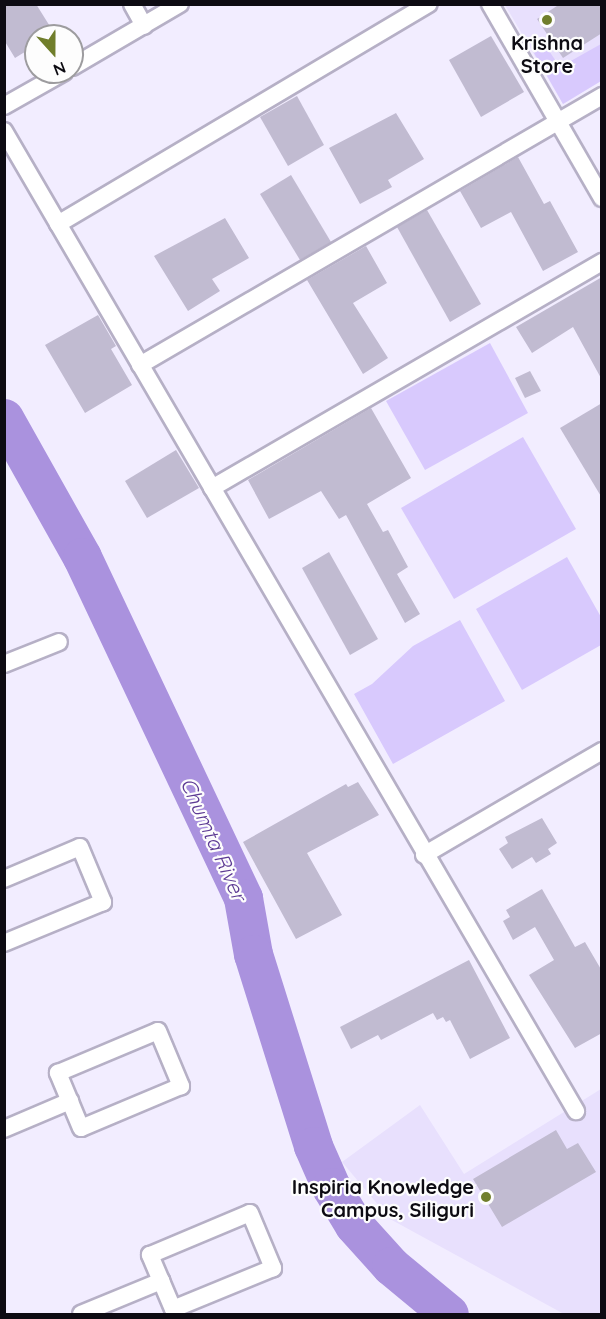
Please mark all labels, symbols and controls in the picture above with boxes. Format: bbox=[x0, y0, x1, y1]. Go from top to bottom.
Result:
marker: Krishna Store bbox=[540, 13, 554, 27]
north arrow bbox=[24, 24, 84, 84]
place label: Krishna Store bbox=[511, 30, 583, 77]
text: N bbox=[51, 57, 69, 80]
water label: Chumta River bbox=[176, 774, 252, 904]
place label: Inspiria Knowledge Campus, Siliguri bbox=[292, 1174, 474, 1221]
marker: Inspiria Knowledge Campus, Siliguri bbox=[479, 1190, 493, 1204]

